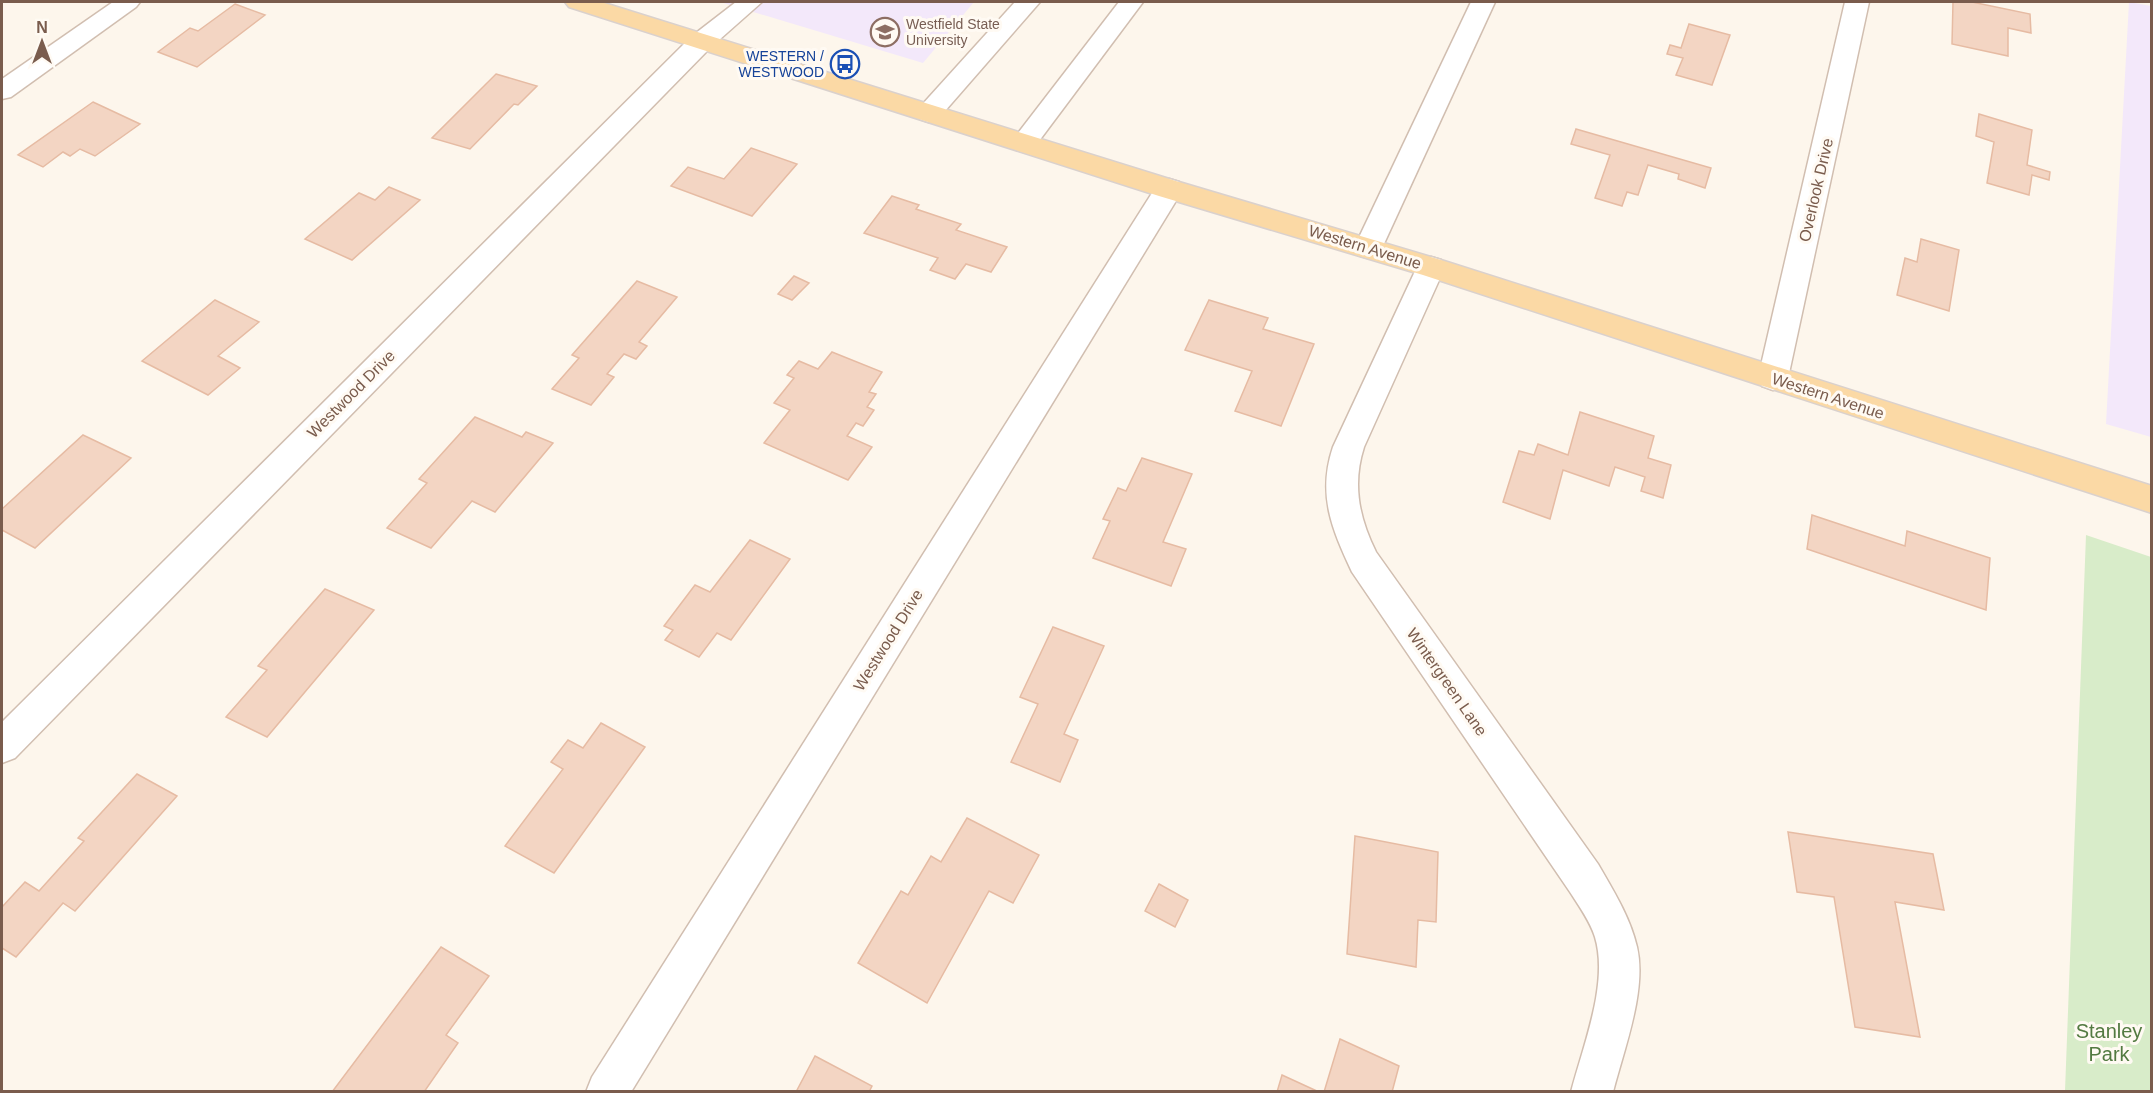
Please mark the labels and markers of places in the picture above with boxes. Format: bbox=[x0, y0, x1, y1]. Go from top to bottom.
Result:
school or university icon: Westfield State University bbox=[869, 16, 901, 48]
place label: Westfield State University bbox=[906, 16, 1000, 48]
place label: WESTERN / WESTWOOD bbox=[738, 48, 824, 80]
bus stop icon: WESTERN / WESTWOOD bbox=[829, 48, 861, 80]

